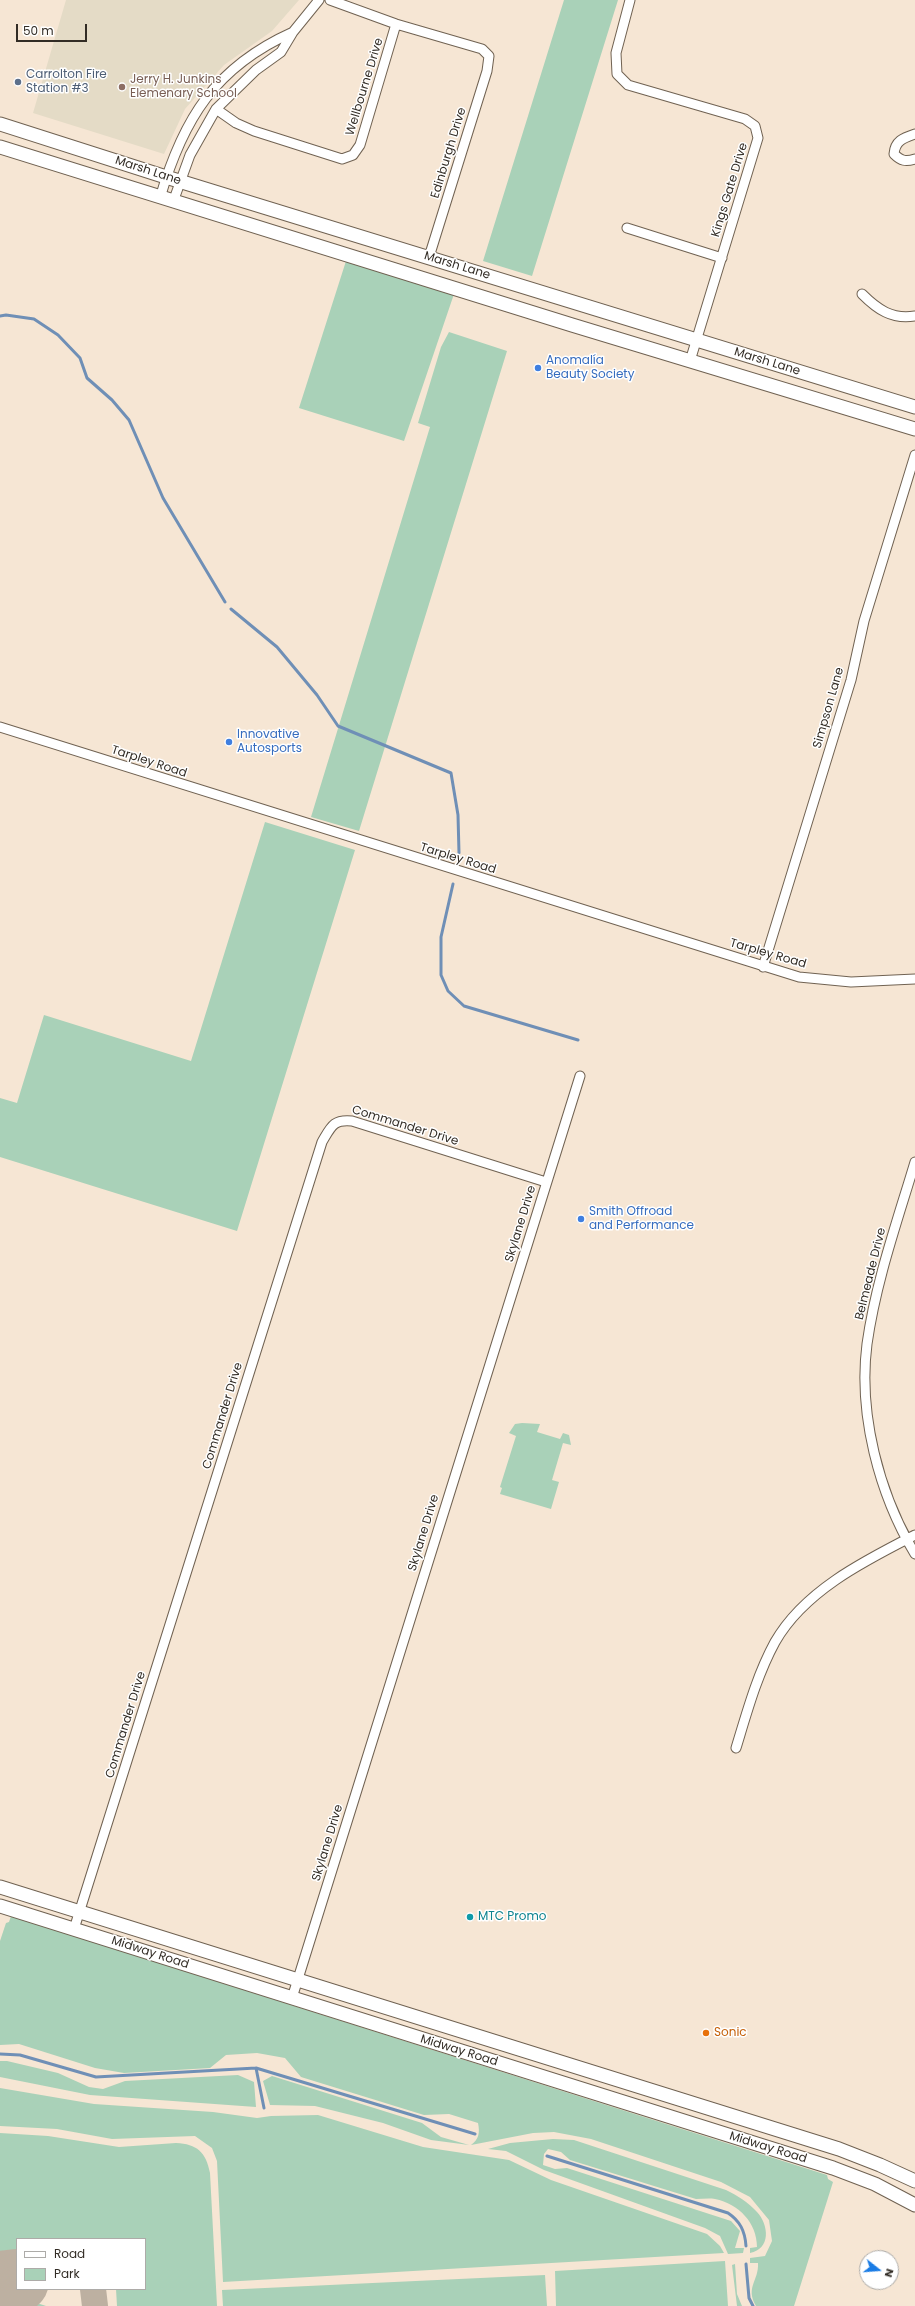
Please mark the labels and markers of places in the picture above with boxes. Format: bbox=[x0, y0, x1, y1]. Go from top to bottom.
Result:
place label: Carrolton Fire Station #3 bbox=[26, 68, 107, 96]
place label: Jerry H. Junkins Elemenary School bbox=[130, 73, 237, 101]
marker: Carrolton Fire Station #3 bbox=[13, 77, 23, 87]
marker: Jerry H. Junkins Elemenary School bbox=[117, 82, 127, 92]
place label: Anomalía Beauty Society bbox=[546, 354, 634, 382]
marker: Anomalía Beauty Society bbox=[533, 363, 543, 373]
place label: Innovative Autosports bbox=[237, 728, 302, 756]
marker: Innovative Autosports bbox=[224, 737, 234, 747]
place label: Smith Offroad and Performance bbox=[589, 1205, 694, 1233]
marker: Smith Offroad and Performance bbox=[576, 1214, 586, 1224]
place label: MTC Promo bbox=[478, 1910, 546, 1924]
marker: MTC Promo bbox=[465, 1912, 475, 1922]
place label: Sonic bbox=[714, 2026, 747, 2040]
marker: Sonic bbox=[701, 2028, 711, 2038]

